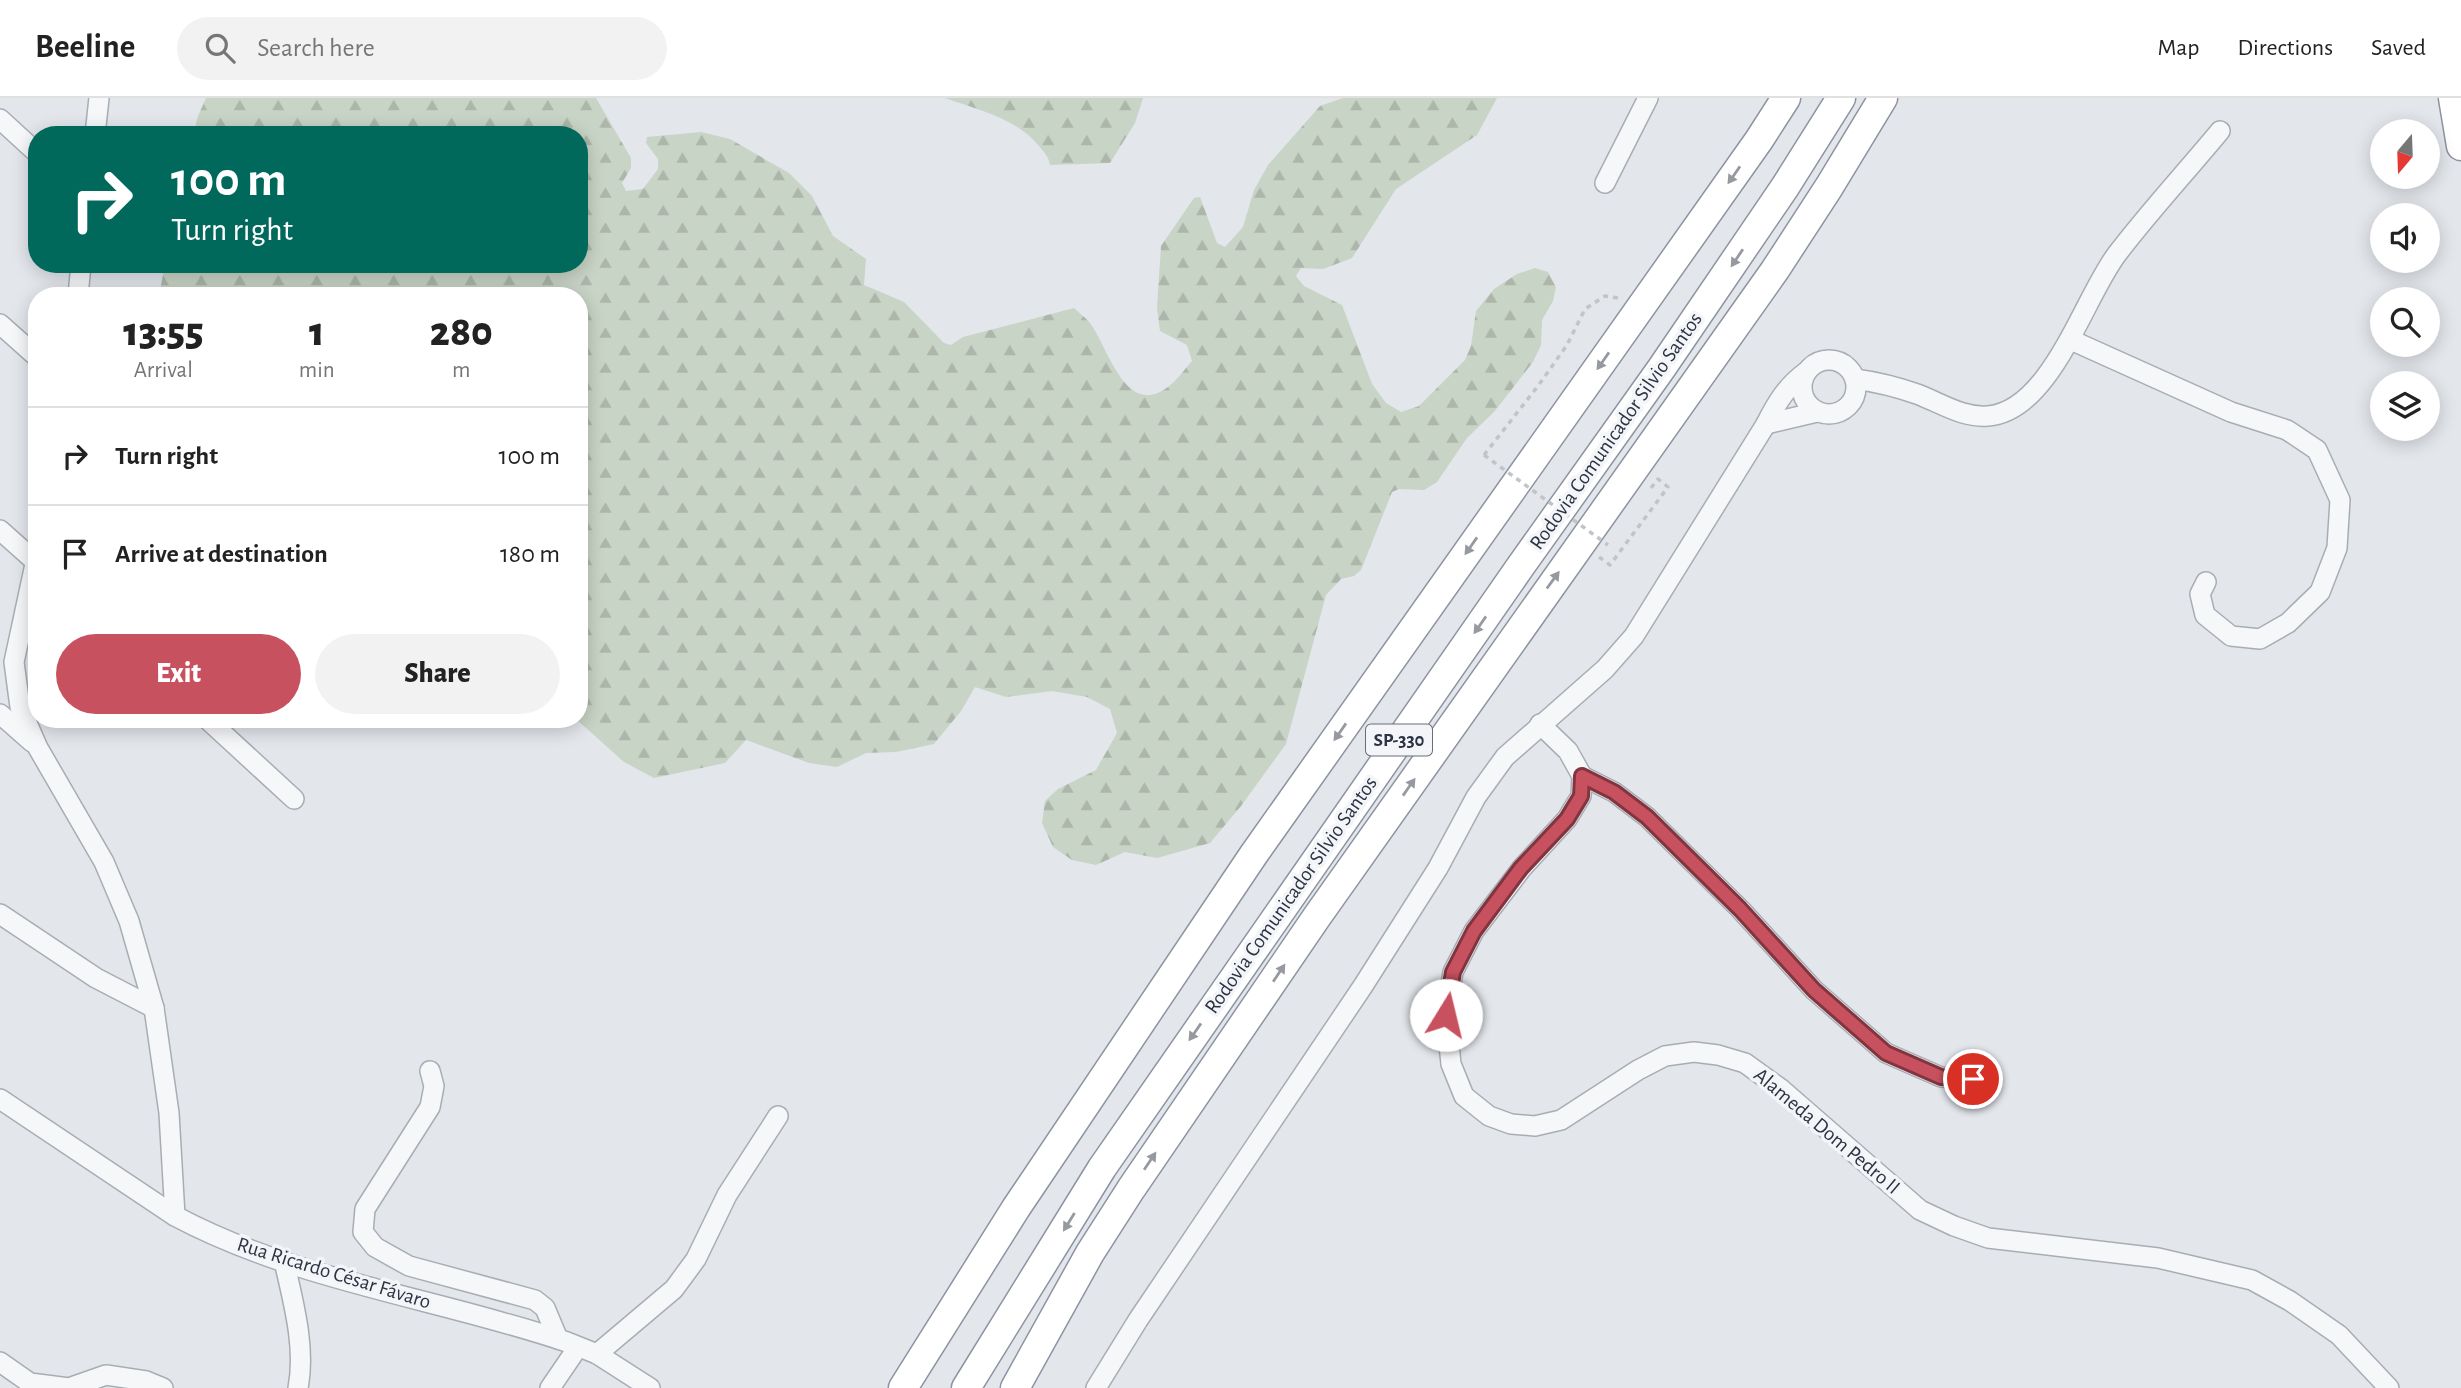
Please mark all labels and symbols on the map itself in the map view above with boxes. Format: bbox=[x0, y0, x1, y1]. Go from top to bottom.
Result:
north arrow bbox=[2370, 119, 2440, 189]
one-way arrow bbox=[1727, 166, 1741, 184]
one-way arrow bbox=[1730, 249, 1744, 267]
street label: Rodovia Comunicador Silvio Santos bbox=[1526, 309, 1706, 553]
one-way arrow bbox=[1596, 352, 1610, 370]
one-way arrow bbox=[1464, 537, 1478, 555]
one-way arrow bbox=[1546, 571, 1560, 589]
one-way arrow bbox=[1473, 616, 1487, 634]
one-way arrow bbox=[1333, 723, 1347, 741]
road number: SP-330 bbox=[1366, 724, 1432, 755]
street label: Rodovia Comunicador Silvio Santos bbox=[1201, 773, 1381, 1017]
one-way arrow bbox=[1402, 778, 1416, 796]
one-way arrow bbox=[1272, 963, 1285, 983]
position arrow bbox=[1409, 978, 1483, 1052]
one-way arrow bbox=[1188, 1023, 1202, 1041]
pin bbox=[1943, 1049, 2003, 1109]
street label: Alameda Dom Pedro II bbox=[1750, 1064, 1904, 1198]
one-way arrow bbox=[1143, 1152, 1157, 1170]
one-way arrow bbox=[1063, 1212, 1075, 1231]
street label: Rua Ricardo César Fávaro bbox=[235, 1234, 433, 1312]

